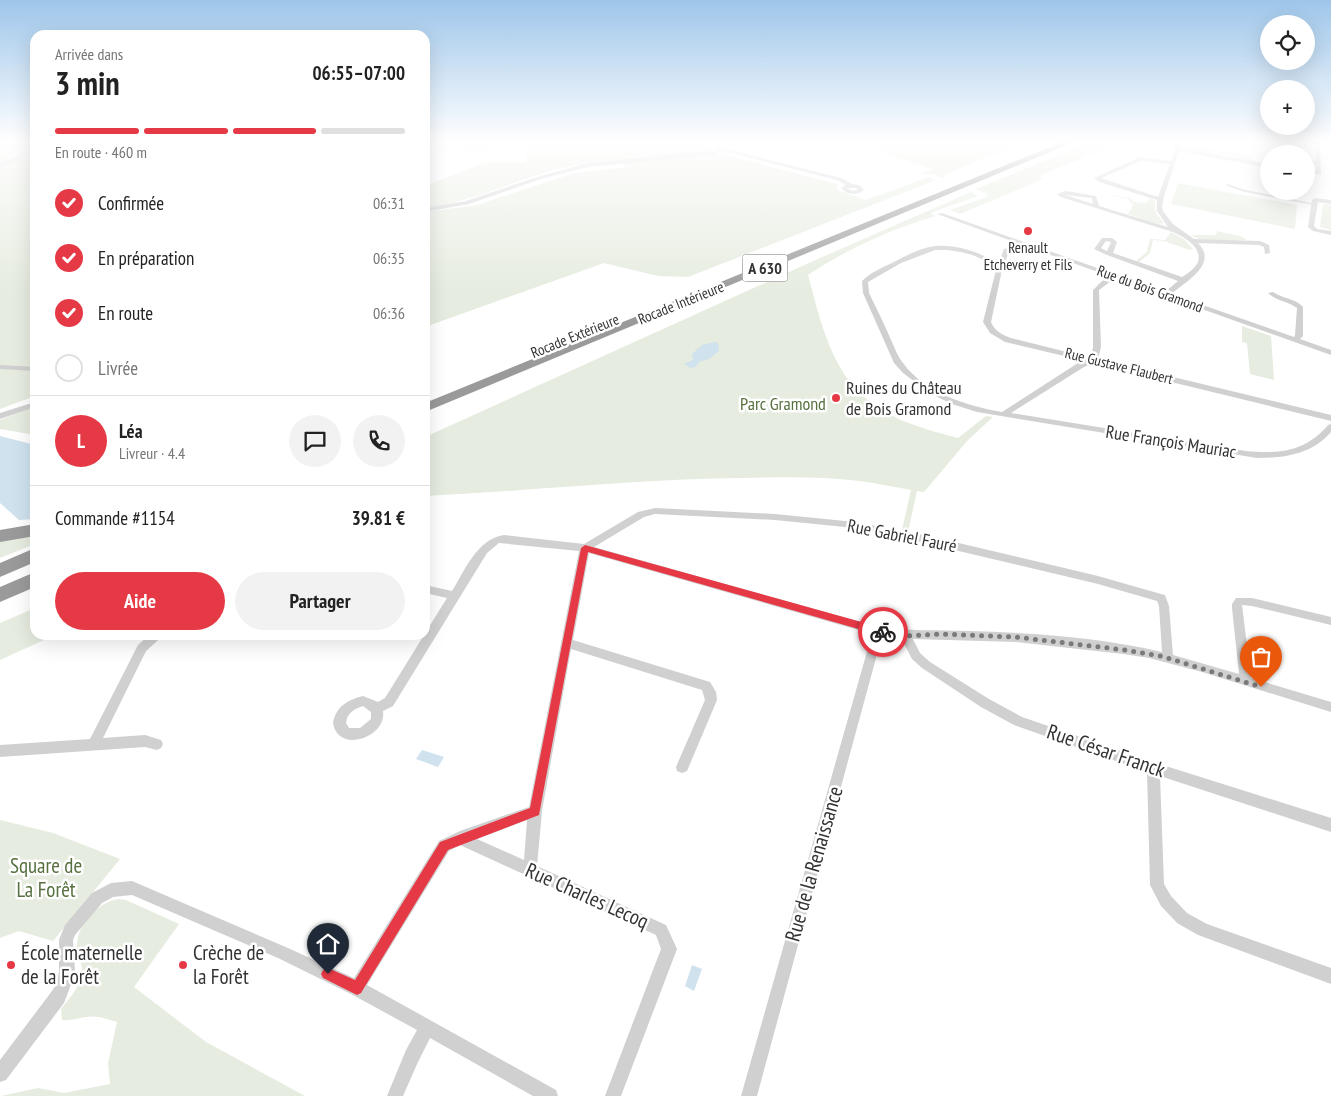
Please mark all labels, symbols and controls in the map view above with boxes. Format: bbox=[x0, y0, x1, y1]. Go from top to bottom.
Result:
map controls bbox=[1260, 15, 1315, 200]
button: locate bbox=[1260, 15, 1315, 70]
text: Arrivée dans bbox=[55, 44, 123, 64]
text: 06:55–07:00 bbox=[312, 61, 405, 85]
text: 3 min bbox=[55, 62, 120, 104]
button: + bbox=[1260, 80, 1315, 135]
text: En route · 460 m bbox=[55, 142, 147, 162]
button: − bbox=[1260, 145, 1315, 200]
icon: check bbox=[55, 189, 83, 217]
text: Confirmée bbox=[98, 191, 164, 215]
text: 06:31 bbox=[373, 193, 405, 213]
marker: Renault Etcheverry et Fils bbox=[1022, 225, 1034, 237]
place label: Renault Etcheverry et Fils bbox=[984, 238, 1072, 274]
icon: check bbox=[55, 244, 83, 272]
text: En préparation bbox=[98, 246, 194, 270]
text: 06:35 bbox=[373, 248, 405, 268]
road number: A 630 bbox=[742, 254, 788, 282]
street label: Rue du Bois Gramond bbox=[1095, 261, 1206, 316]
street label: Rocade Intérieure bbox=[635, 277, 727, 328]
icon: check bbox=[55, 299, 83, 327]
text: En route bbox=[98, 301, 153, 325]
text: 06:36 bbox=[373, 303, 405, 323]
street label: Rocade Extérieure bbox=[528, 309, 622, 362]
street label: Rue Gustave Flaubert bbox=[1063, 343, 1175, 388]
text: Livrée bbox=[98, 356, 138, 380]
place label: Ruines du Château de Bois Gramond bbox=[846, 376, 962, 420]
park label: Parc Gramond bbox=[740, 392, 826, 415]
marker: Ruines du Château de Bois Gramond bbox=[830, 392, 842, 404]
button: chat bbox=[289, 415, 341, 467]
button: phone bbox=[353, 415, 405, 467]
text: Léa bbox=[119, 419, 143, 443]
street label: Rue François Mauriac bbox=[1104, 420, 1239, 463]
text: L bbox=[77, 429, 85, 453]
text: Livreur · 4.4 bbox=[119, 443, 185, 463]
text: Commande #1154 bbox=[55, 506, 175, 530]
text: 39.81 € bbox=[352, 506, 405, 530]
street label: Rue Gabriel Fauré bbox=[846, 514, 959, 557]
button: Aide bbox=[55, 572, 225, 630]
button: Partager bbox=[235, 572, 405, 630]
courier bbox=[858, 607, 908, 657]
icon: bike bbox=[869, 618, 897, 646]
pin bbox=[1240, 636, 1282, 687]
icon: bag bbox=[1247, 643, 1275, 671]
street label: Rue César Franck bbox=[1043, 718, 1169, 783]
street label: Rue de la Renaissance bbox=[778, 783, 849, 944]
park label: Square de La Forêt bbox=[10, 852, 82, 903]
street label: Rue Charles Lecoq bbox=[521, 856, 653, 935]
pin bbox=[307, 923, 349, 974]
icon: home bbox=[314, 930, 342, 958]
place label: École maternelle de la Forêt bbox=[21, 939, 143, 990]
place label: Crèche de la Forêt bbox=[193, 939, 264, 990]
marker: École maternelle de la Forêt bbox=[5, 959, 17, 971]
marker: Crèche de la Forêt bbox=[177, 959, 189, 971]

